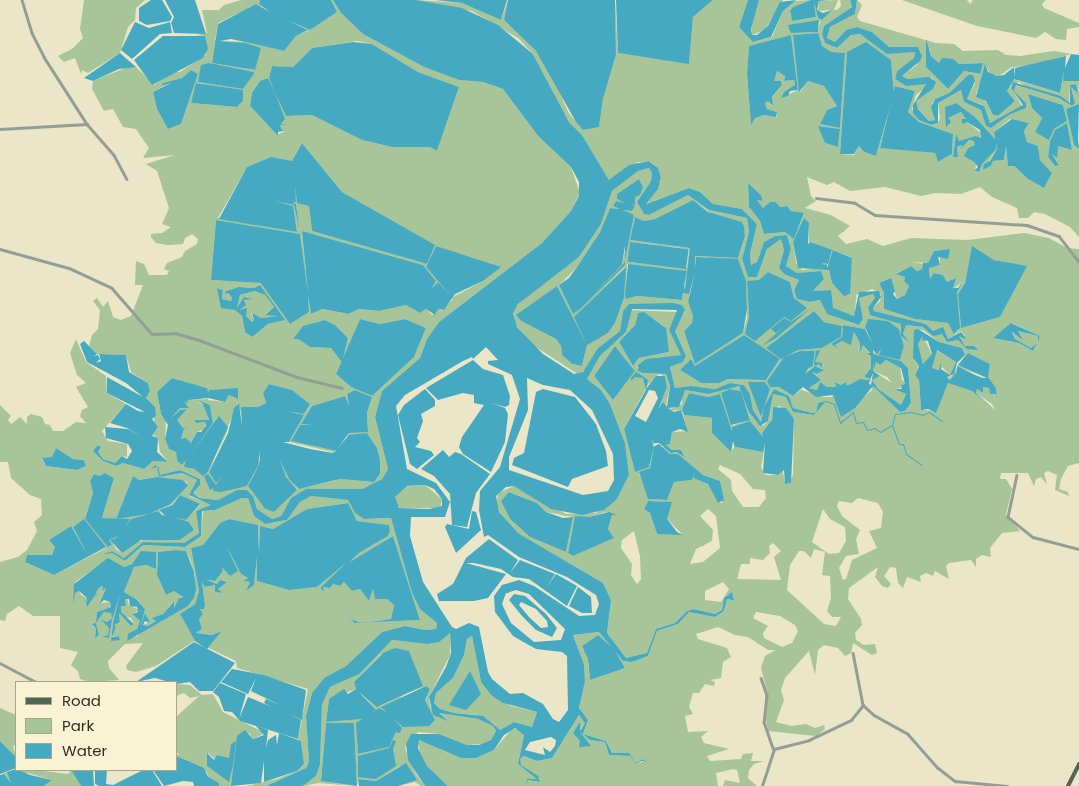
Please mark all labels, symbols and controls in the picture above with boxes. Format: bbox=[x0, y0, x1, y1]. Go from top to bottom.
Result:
legend bbox=[15, 681, 178, 771]
text: Road bbox=[62, 690, 101, 711]
text: Park bbox=[62, 715, 94, 736]
text: Water bbox=[62, 740, 107, 761]

